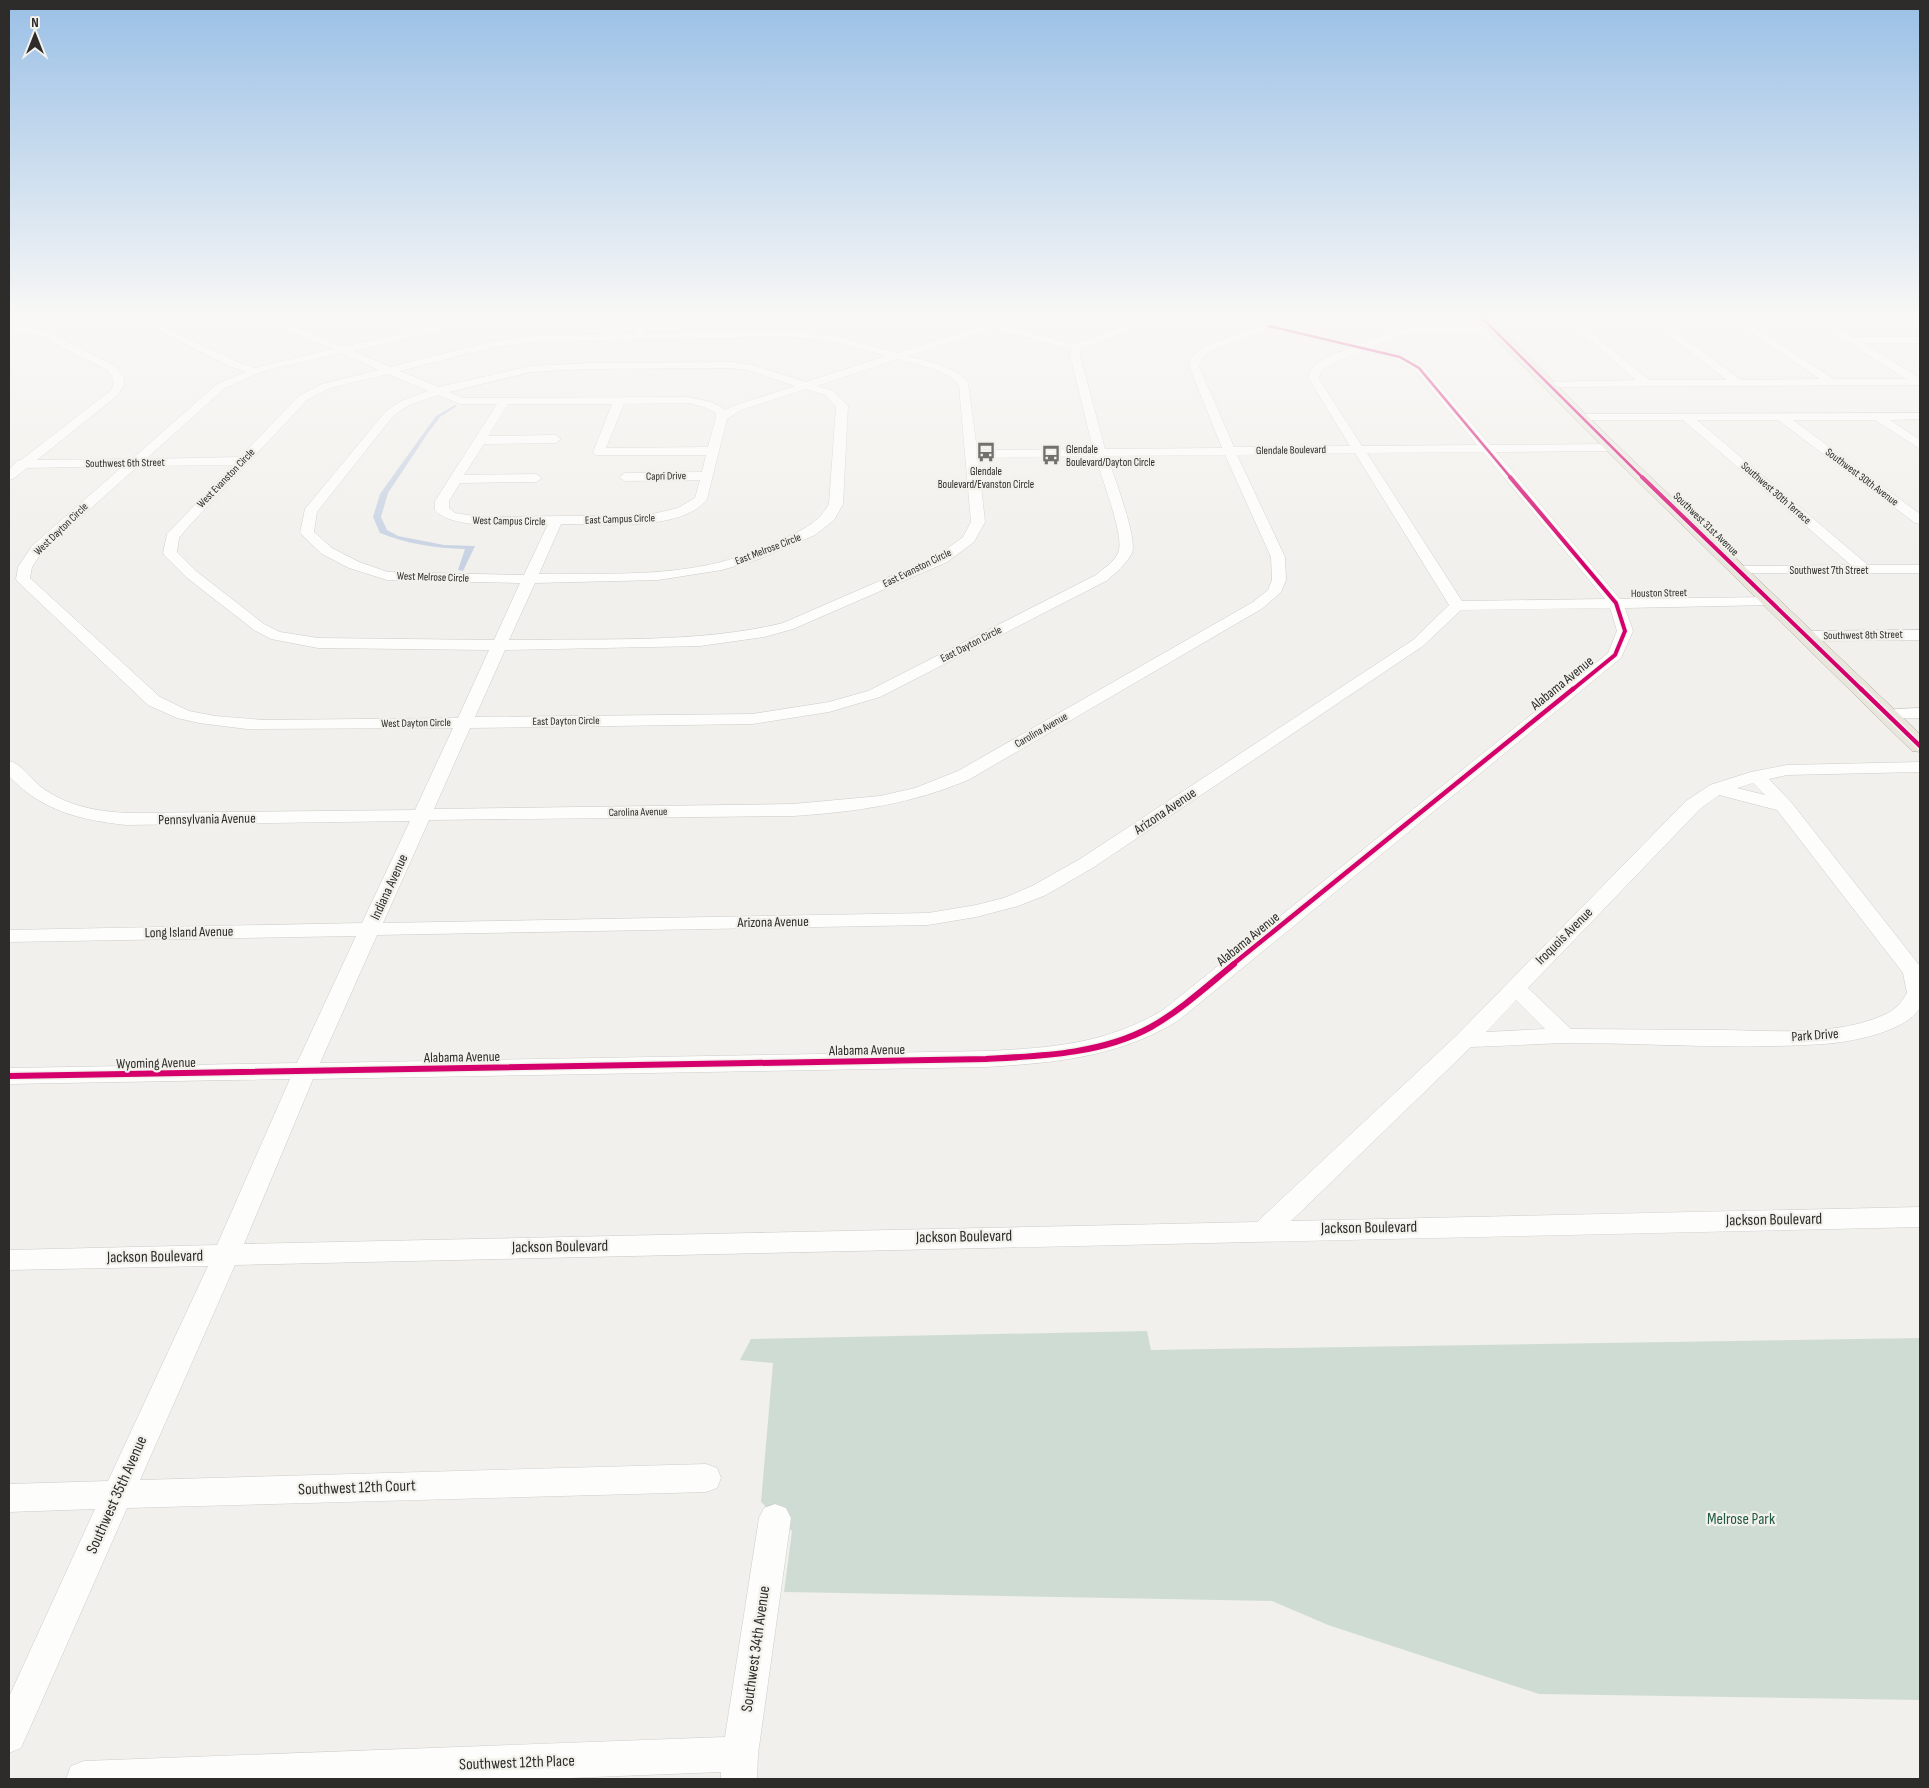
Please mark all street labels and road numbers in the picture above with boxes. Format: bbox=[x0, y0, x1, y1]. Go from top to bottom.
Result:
street label: Glendale Boulevard bbox=[1256, 443, 1327, 457]
street label: Southwest 30th Avenue bbox=[1823, 445, 1901, 509]
street label: West Evanston Circle bbox=[194, 446, 258, 510]
street label: Southwest 6th Street bbox=[85, 456, 165, 470]
street label: Southwest 30th Terrace bbox=[1738, 459, 1814, 527]
street label: Capri Drive bbox=[646, 469, 686, 483]
street label: Southwest 31st Avenue bbox=[1671, 489, 1741, 559]
street label: West Dayton Circle bbox=[31, 500, 91, 558]
street label: East Campus Circle bbox=[585, 511, 655, 527]
street label: West Campus Circle bbox=[472, 514, 546, 528]
street label: East Melrose Circle bbox=[733, 530, 803, 568]
street label: East Evanston Circle bbox=[881, 546, 953, 590]
street label: Southwest 7th Street bbox=[1789, 564, 1869, 577]
street label: West Melrose Circle bbox=[397, 569, 469, 585]
street label: Houston Street bbox=[1631, 586, 1688, 600]
street label: East Dayton Circle bbox=[938, 623, 1004, 665]
street label: Southwest 8th Street bbox=[1823, 628, 1903, 642]
street label: Alabama Avenue bbox=[1526, 652, 1597, 714]
street label: Carolina Avenue bbox=[1012, 710, 1070, 750]
street label: East Dayton Circle bbox=[532, 714, 600, 728]
street label: West Dayton Circle bbox=[381, 716, 451, 730]
street label: Arizona Avenue bbox=[1130, 784, 1199, 839]
street label: Carolina Avenue bbox=[608, 805, 668, 819]
street label: Pennsylvania Avenue bbox=[158, 810, 256, 828]
street label: Indiana Avenue bbox=[366, 851, 412, 923]
street label: Iroquois Avenue bbox=[1532, 904, 1596, 968]
street label: Alabama Avenue bbox=[1212, 908, 1283, 970]
street label: Arizona Avenue bbox=[736, 913, 809, 931]
street label: Long Island Avenue bbox=[144, 923, 234, 941]
street label: Park Drive bbox=[1791, 1025, 1839, 1045]
street label: Alabama Avenue bbox=[828, 1041, 905, 1059]
street label: Alabama Avenue bbox=[423, 1048, 500, 1066]
street label: Wyoming Avenue bbox=[116, 1054, 196, 1072]
street label: Jackson Boulevard bbox=[1725, 1210, 1822, 1230]
street label: Jackson Boulevard bbox=[1320, 1218, 1417, 1238]
street label: Jackson Boulevard bbox=[915, 1227, 1012, 1247]
street label: Jackson Boulevard bbox=[511, 1237, 608, 1257]
street label: Jackson Boulevard bbox=[106, 1247, 203, 1267]
street label: Southwest 35th Avenue bbox=[83, 1433, 151, 1557]
street label: Southwest 12th Court bbox=[298, 1476, 416, 1500]
street label: Southwest 34th Avenue bbox=[738, 1585, 774, 1713]
street label: Southwest 12th Place bbox=[459, 1751, 575, 1775]

